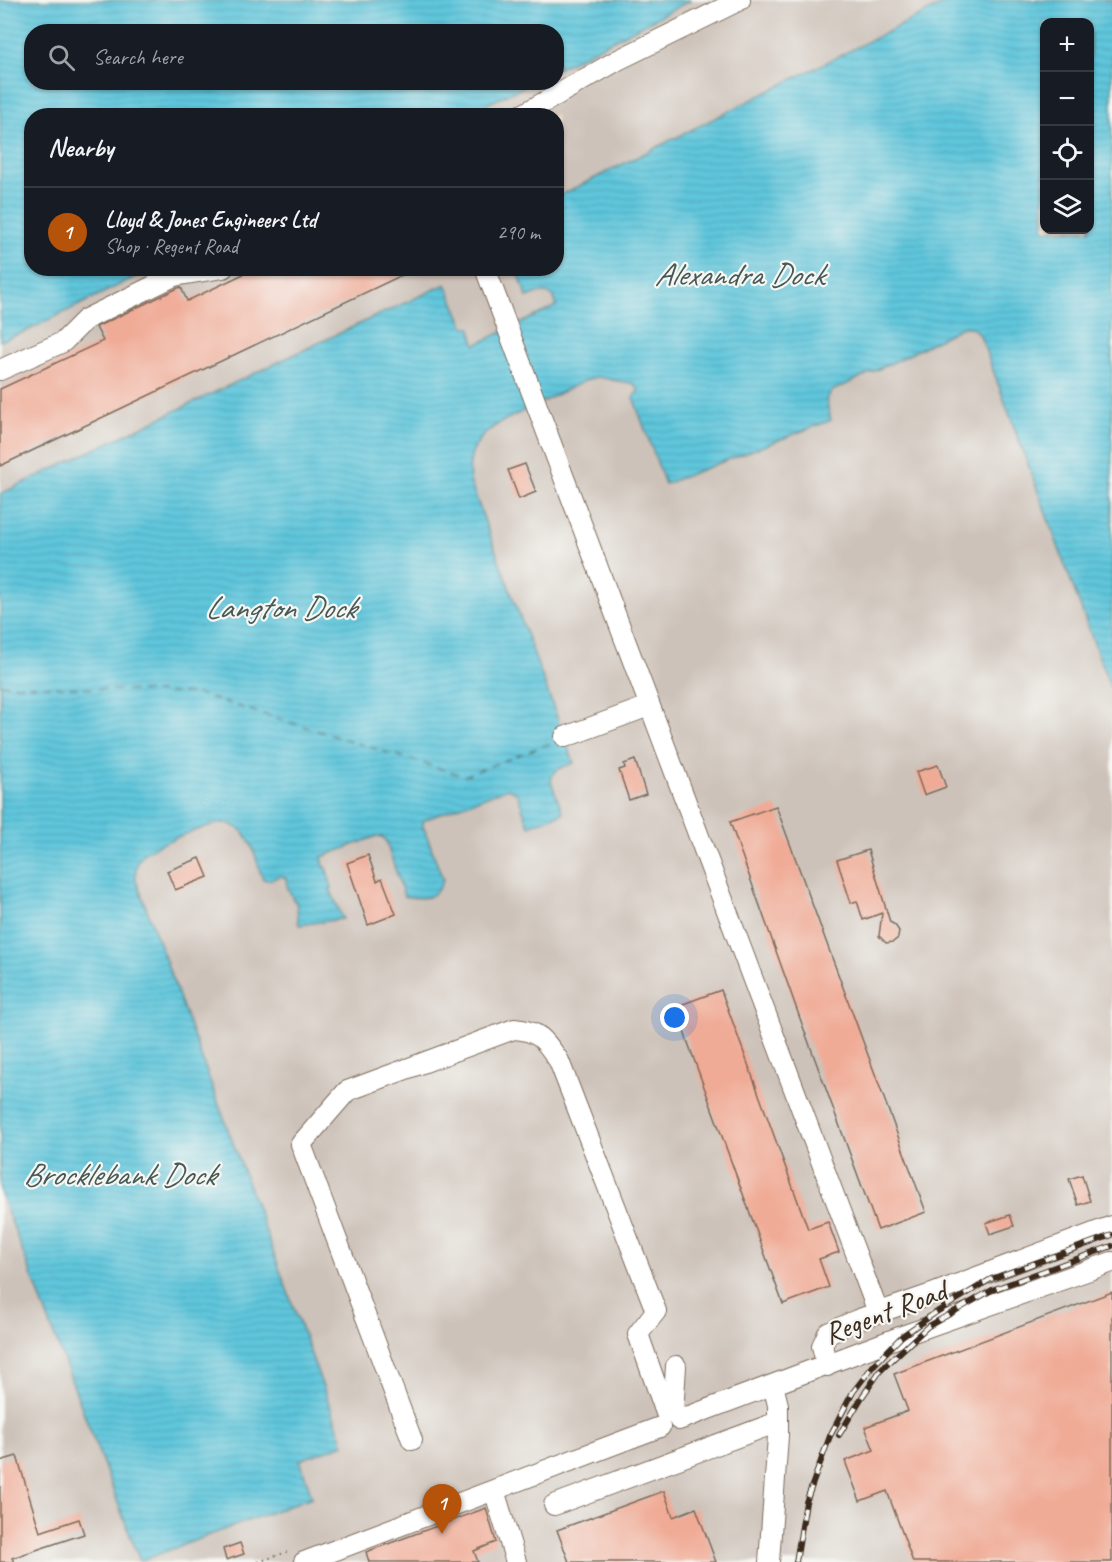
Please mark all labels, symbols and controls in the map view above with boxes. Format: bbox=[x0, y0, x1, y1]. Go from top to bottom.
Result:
map controls bbox=[1040, 18, 1094, 234]
button: + bbox=[1040, 18, 1094, 72]
search box bbox=[24, 24, 564, 90]
icon: search bbox=[45, 41, 78, 74]
text: Search here bbox=[93, 43, 183, 71]
button: − bbox=[1040, 72, 1094, 126]
button: locate bbox=[1040, 126, 1094, 180]
text: Nearby bbox=[48, 131, 113, 164]
button: layers bbox=[1040, 180, 1094, 234]
text: Lloyd & Jones Engineers Ltd bbox=[105, 206, 316, 234]
text: 1 bbox=[63, 220, 72, 245]
text: 290 m bbox=[497, 220, 540, 245]
text: Shop · Regent Road bbox=[105, 234, 238, 259]
water label: Alexandra Dock bbox=[655, 254, 829, 295]
water label: Langton Dock bbox=[205, 587, 361, 628]
your location bbox=[660, 1003, 689, 1032]
water label: Brocklebank Dock bbox=[23, 1154, 221, 1195]
street label: Regent Road bbox=[818, 1270, 955, 1353]
pin: 1 bbox=[422, 1484, 462, 1534]

